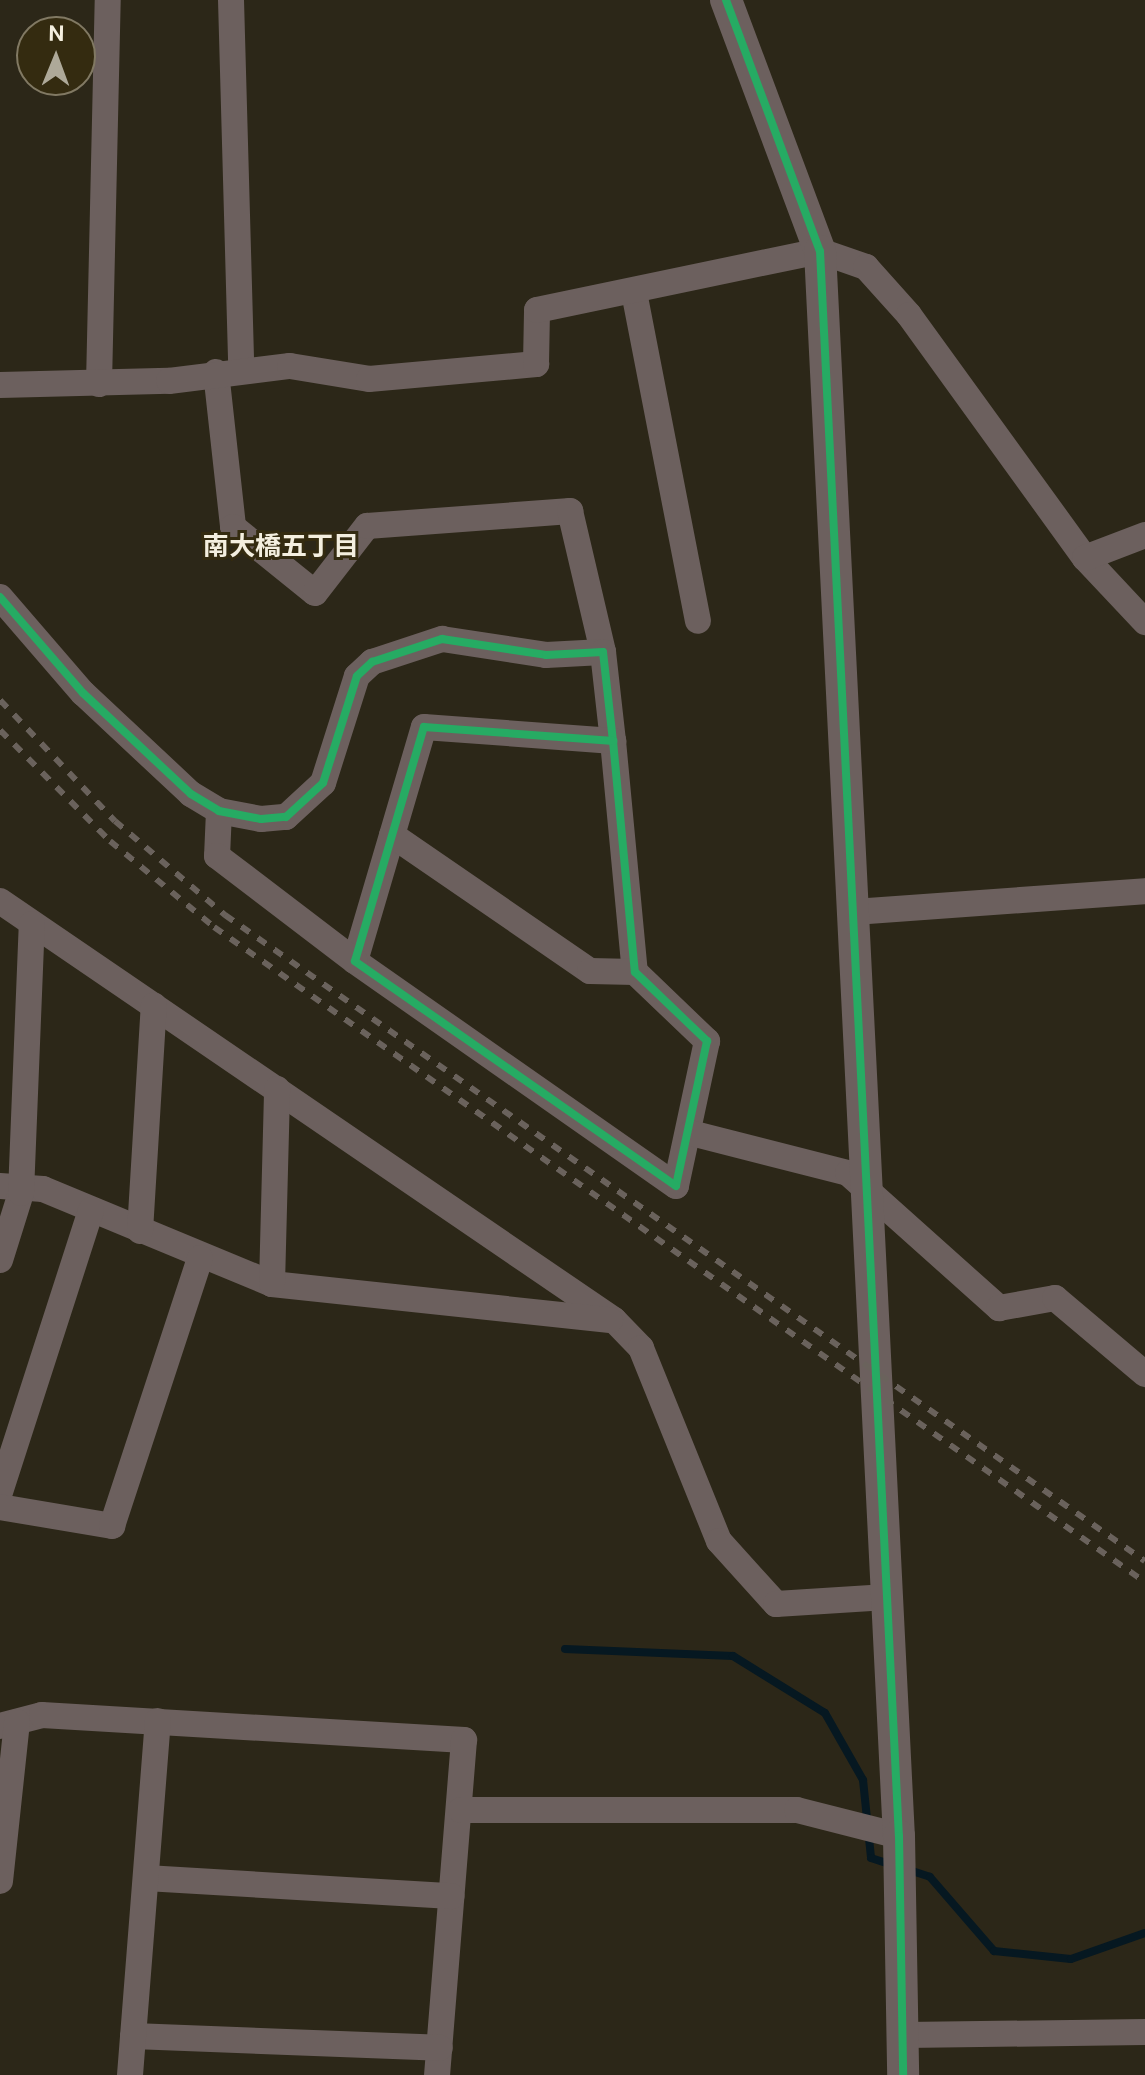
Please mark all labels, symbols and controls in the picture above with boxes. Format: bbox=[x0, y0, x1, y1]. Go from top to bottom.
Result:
north arrow bbox=[16, 16, 96, 96]
text: N bbox=[48, 19, 65, 48]
district label: 南大橋五丁目 bbox=[203, 531, 359, 563]

